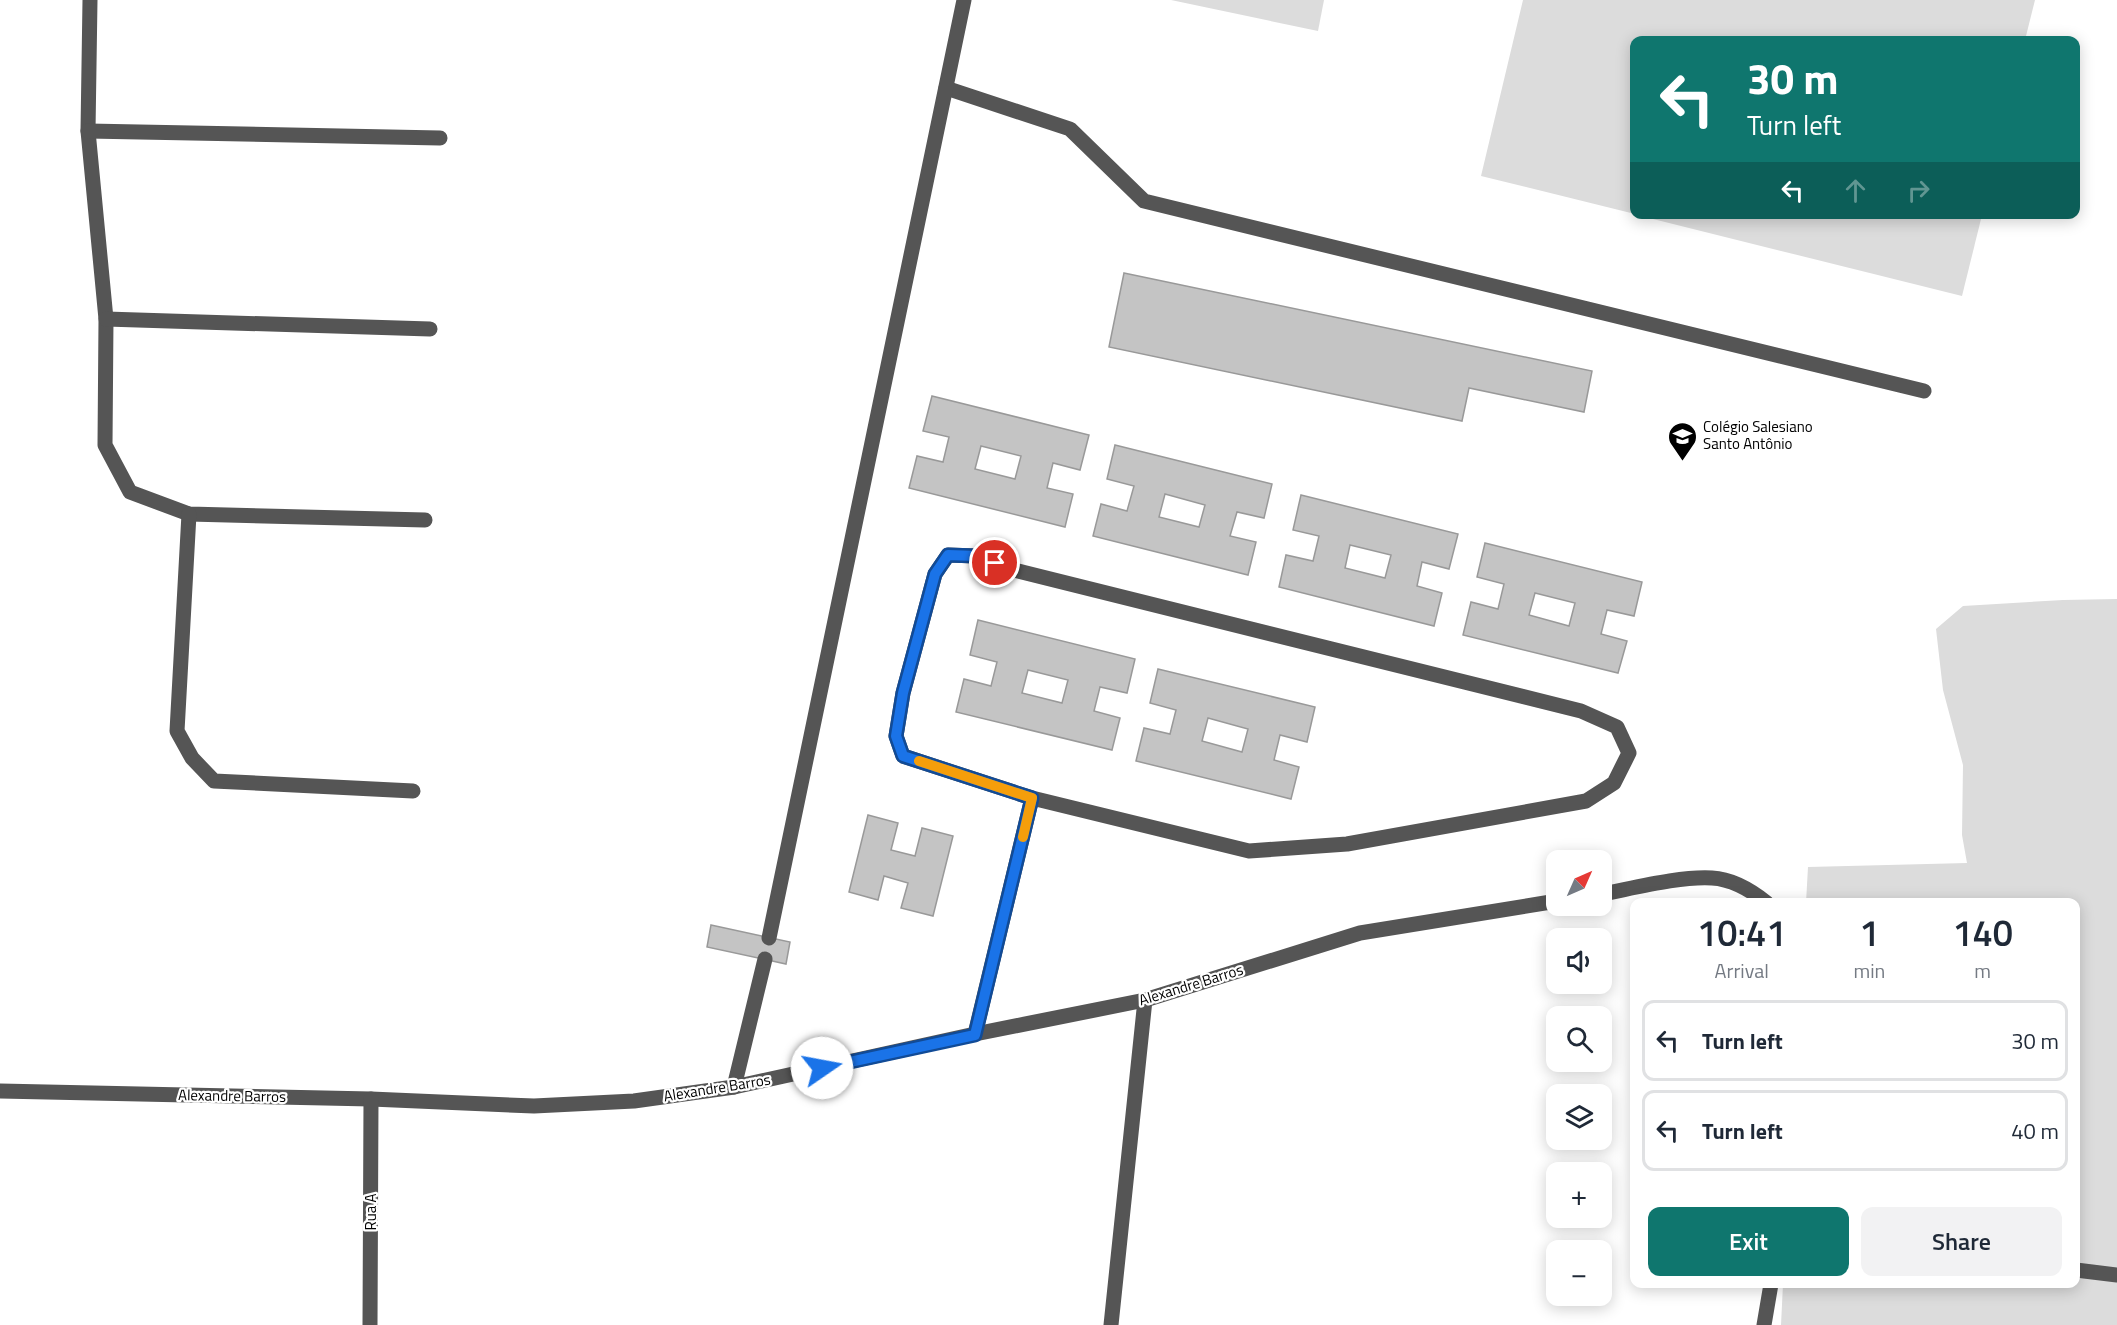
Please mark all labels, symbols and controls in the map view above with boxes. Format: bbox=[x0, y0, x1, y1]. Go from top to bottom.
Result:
text: 30 m bbox=[1747, 46, 1839, 110]
icon: left bbox=[1648, 60, 1726, 138]
text: Turn left bbox=[1747, 104, 1841, 145]
icon: left bbox=[1776, 174, 1809, 207]
icon: ahead bbox=[1839, 174, 1872, 207]
icon: right bbox=[1902, 174, 1935, 207]
place label: Colégio Salesiano Santo Antônio bbox=[1703, 415, 1813, 455]
school or university icon: Colégio Salesiano Santo Antônio bbox=[1666, 420, 1698, 462]
pin bbox=[969, 537, 1020, 588]
icon: arrive bbox=[978, 546, 1011, 579]
north arrow bbox=[1546, 850, 1612, 916]
map controls bbox=[1546, 850, 1612, 1306]
text: 10:41 bbox=[1697, 905, 1786, 960]
text: 1 bbox=[1859, 905, 1879, 960]
text: 140 bbox=[1952, 905, 2013, 960]
button: sound bbox=[1546, 928, 1612, 994]
text: Arrival bbox=[1715, 955, 1769, 986]
text: min bbox=[1853, 955, 1885, 986]
text: m bbox=[1974, 955, 1991, 986]
street label: Alexandre Barros bbox=[1136, 958, 1246, 1011]
button: search bbox=[1546, 1006, 1612, 1072]
icon: left bbox=[1651, 1024, 1684, 1057]
text: Turn left bbox=[1702, 1024, 1783, 1058]
text: 30 m bbox=[2011, 1024, 2059, 1058]
position arrow bbox=[790, 1036, 854, 1100]
street label: Alexandre Barros bbox=[662, 1068, 772, 1107]
street label: Alexandre Barros bbox=[178, 1083, 286, 1108]
button: layers bbox=[1546, 1084, 1612, 1150]
icon: left bbox=[1651, 1114, 1684, 1147]
text: Turn left bbox=[1702, 1114, 1783, 1148]
text: 40 m bbox=[2011, 1114, 2059, 1148]
button: + bbox=[1546, 1162, 1612, 1228]
street label: Rua A bbox=[359, 1193, 382, 1230]
button: Exit bbox=[1648, 1207, 1849, 1276]
button: Share bbox=[1861, 1207, 2062, 1276]
button: − bbox=[1546, 1240, 1612, 1306]

